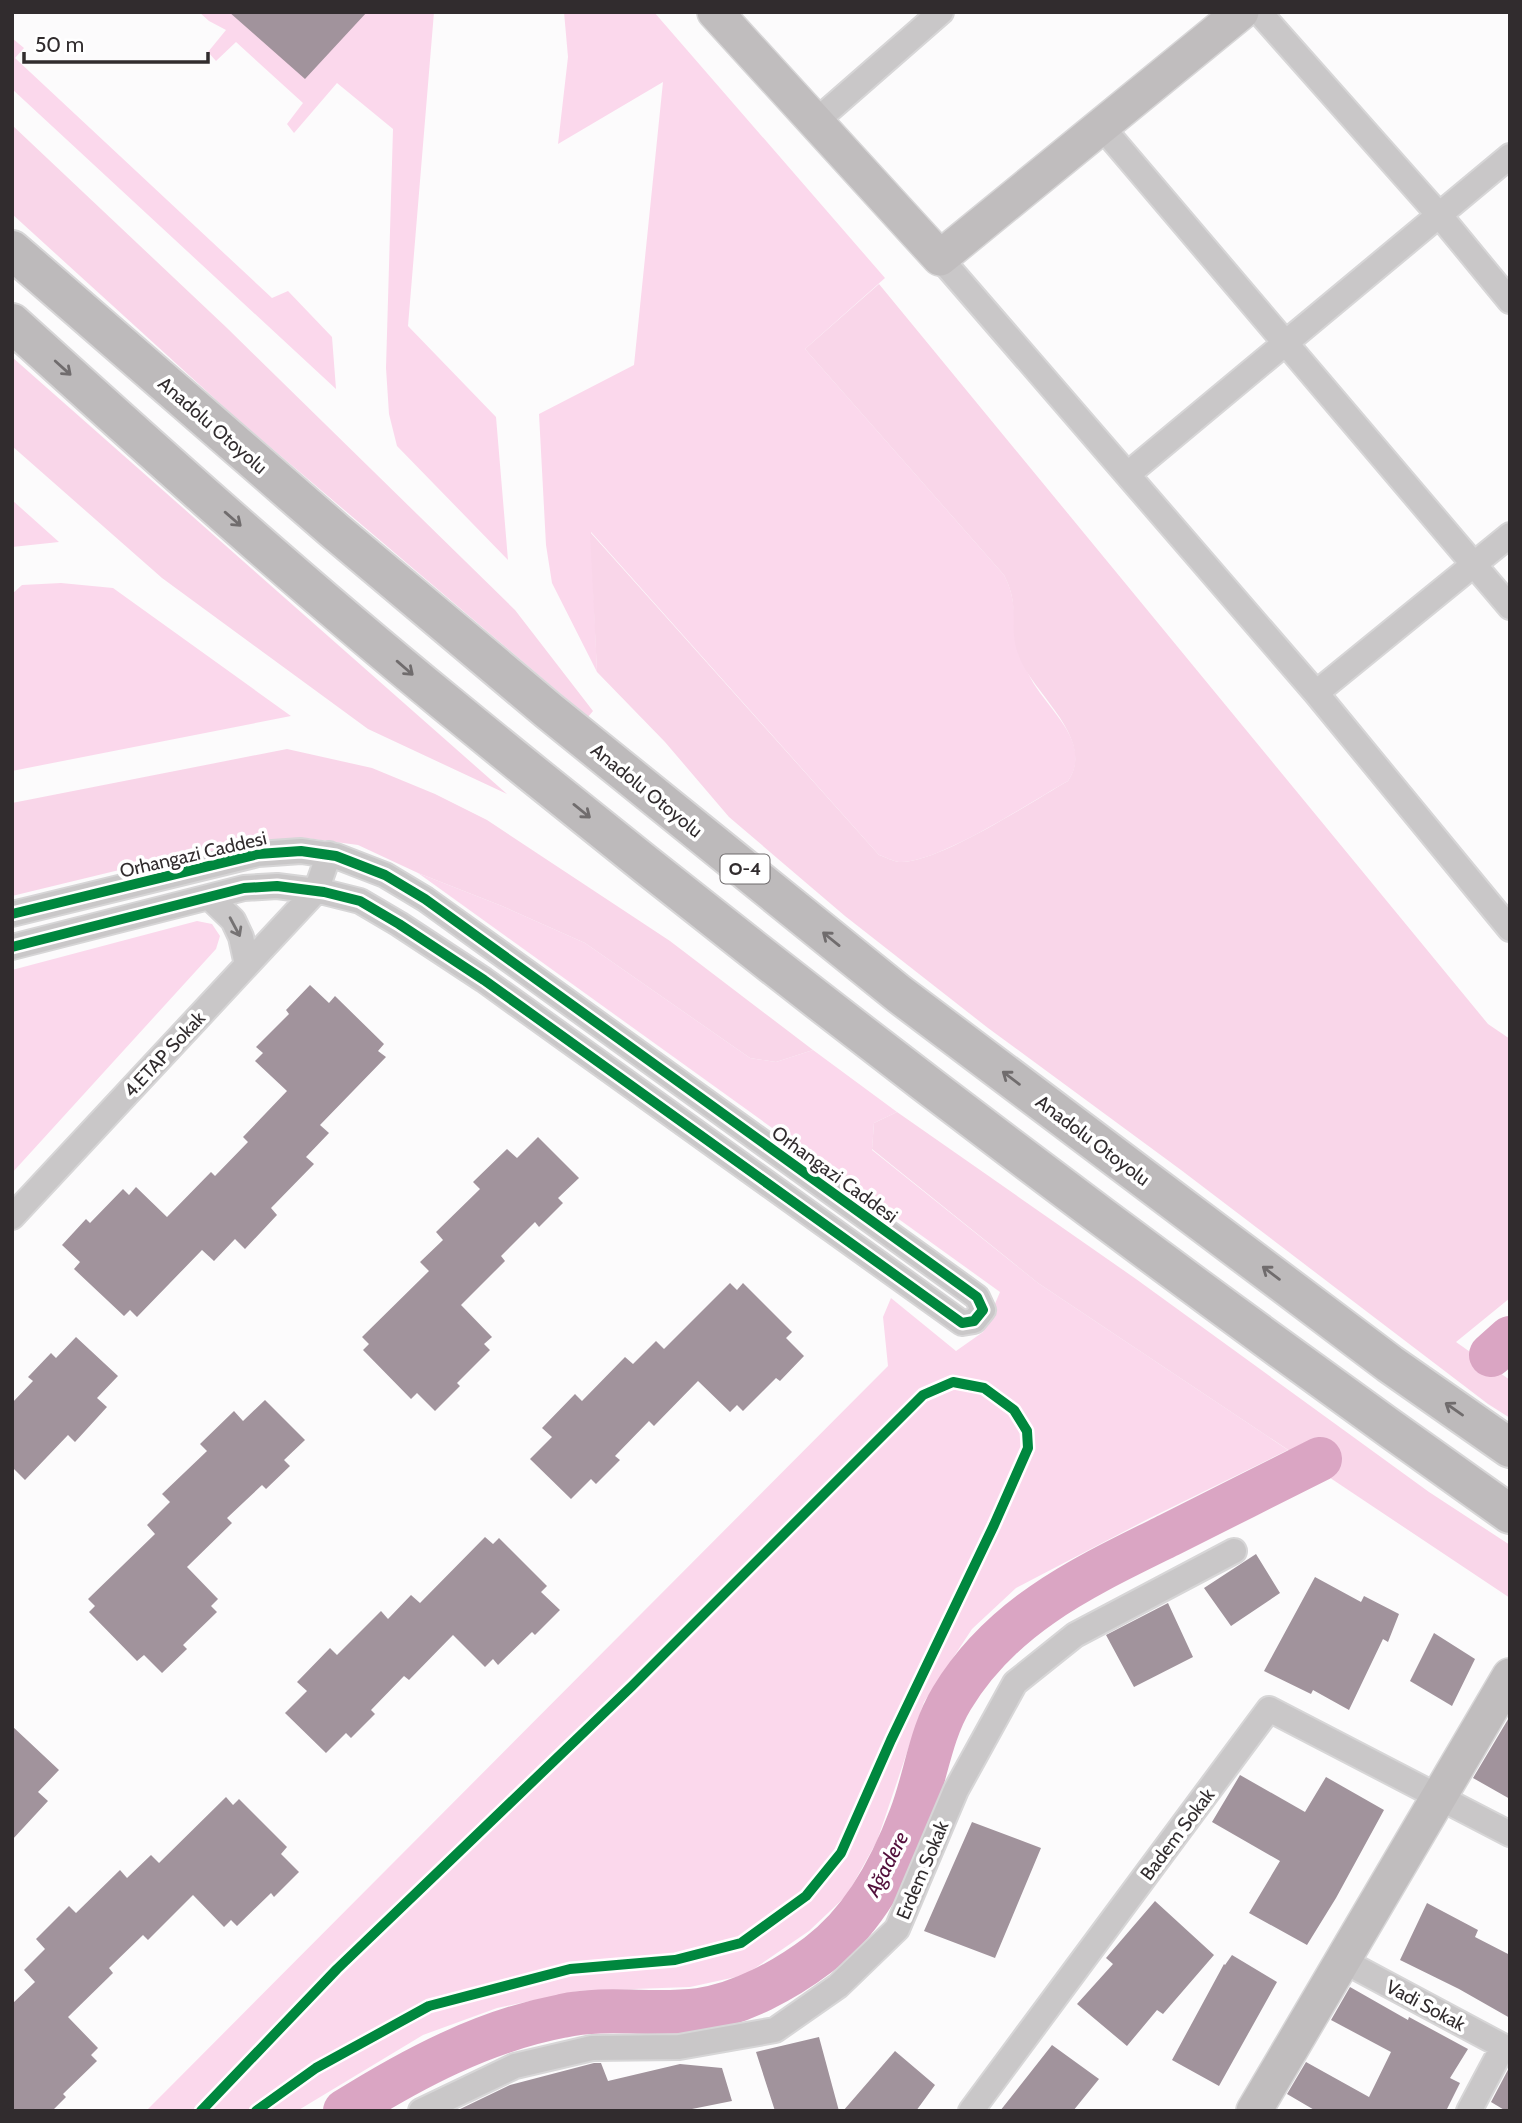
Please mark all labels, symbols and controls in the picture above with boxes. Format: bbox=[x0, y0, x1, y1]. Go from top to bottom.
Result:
scale bar bbox=[24, 21, 208, 65]
text: 50 m bbox=[35, 32, 84, 57]
one-way arrow bbox=[54, 360, 71, 377]
street label: Anadolu Otoyolu bbox=[154, 372, 272, 479]
one-way arrow bbox=[224, 511, 242, 527]
one-way arrow bbox=[396, 660, 414, 676]
street label: Anadolu Otoyolu bbox=[586, 738, 707, 842]
one-way arrow bbox=[572, 804, 590, 819]
street label: Orhangazi Caddesi bbox=[117, 826, 269, 883]
road number: O-4 bbox=[720, 854, 770, 884]
one-way arrow bbox=[229, 916, 242, 937]
one-way arrow bbox=[822, 931, 840, 947]
street label: 4.ETAP Sokak bbox=[119, 1006, 210, 1102]
one-way arrow bbox=[1002, 1071, 1021, 1085]
street label: Anadolu Otoyolu bbox=[1031, 1090, 1154, 1191]
street label: Orhangazi Caddesi bbox=[767, 1121, 902, 1228]
one-way arrow bbox=[1262, 1266, 1281, 1281]
one-way arrow bbox=[1445, 1402, 1464, 1416]
street label: Badem Sokak bbox=[1135, 1783, 1220, 1885]
street label: Erdem Sokak bbox=[891, 1817, 954, 1923]
water label: Ağadere bbox=[859, 1827, 914, 1901]
street label: Vadi Sokak bbox=[1382, 1975, 1470, 2036]

